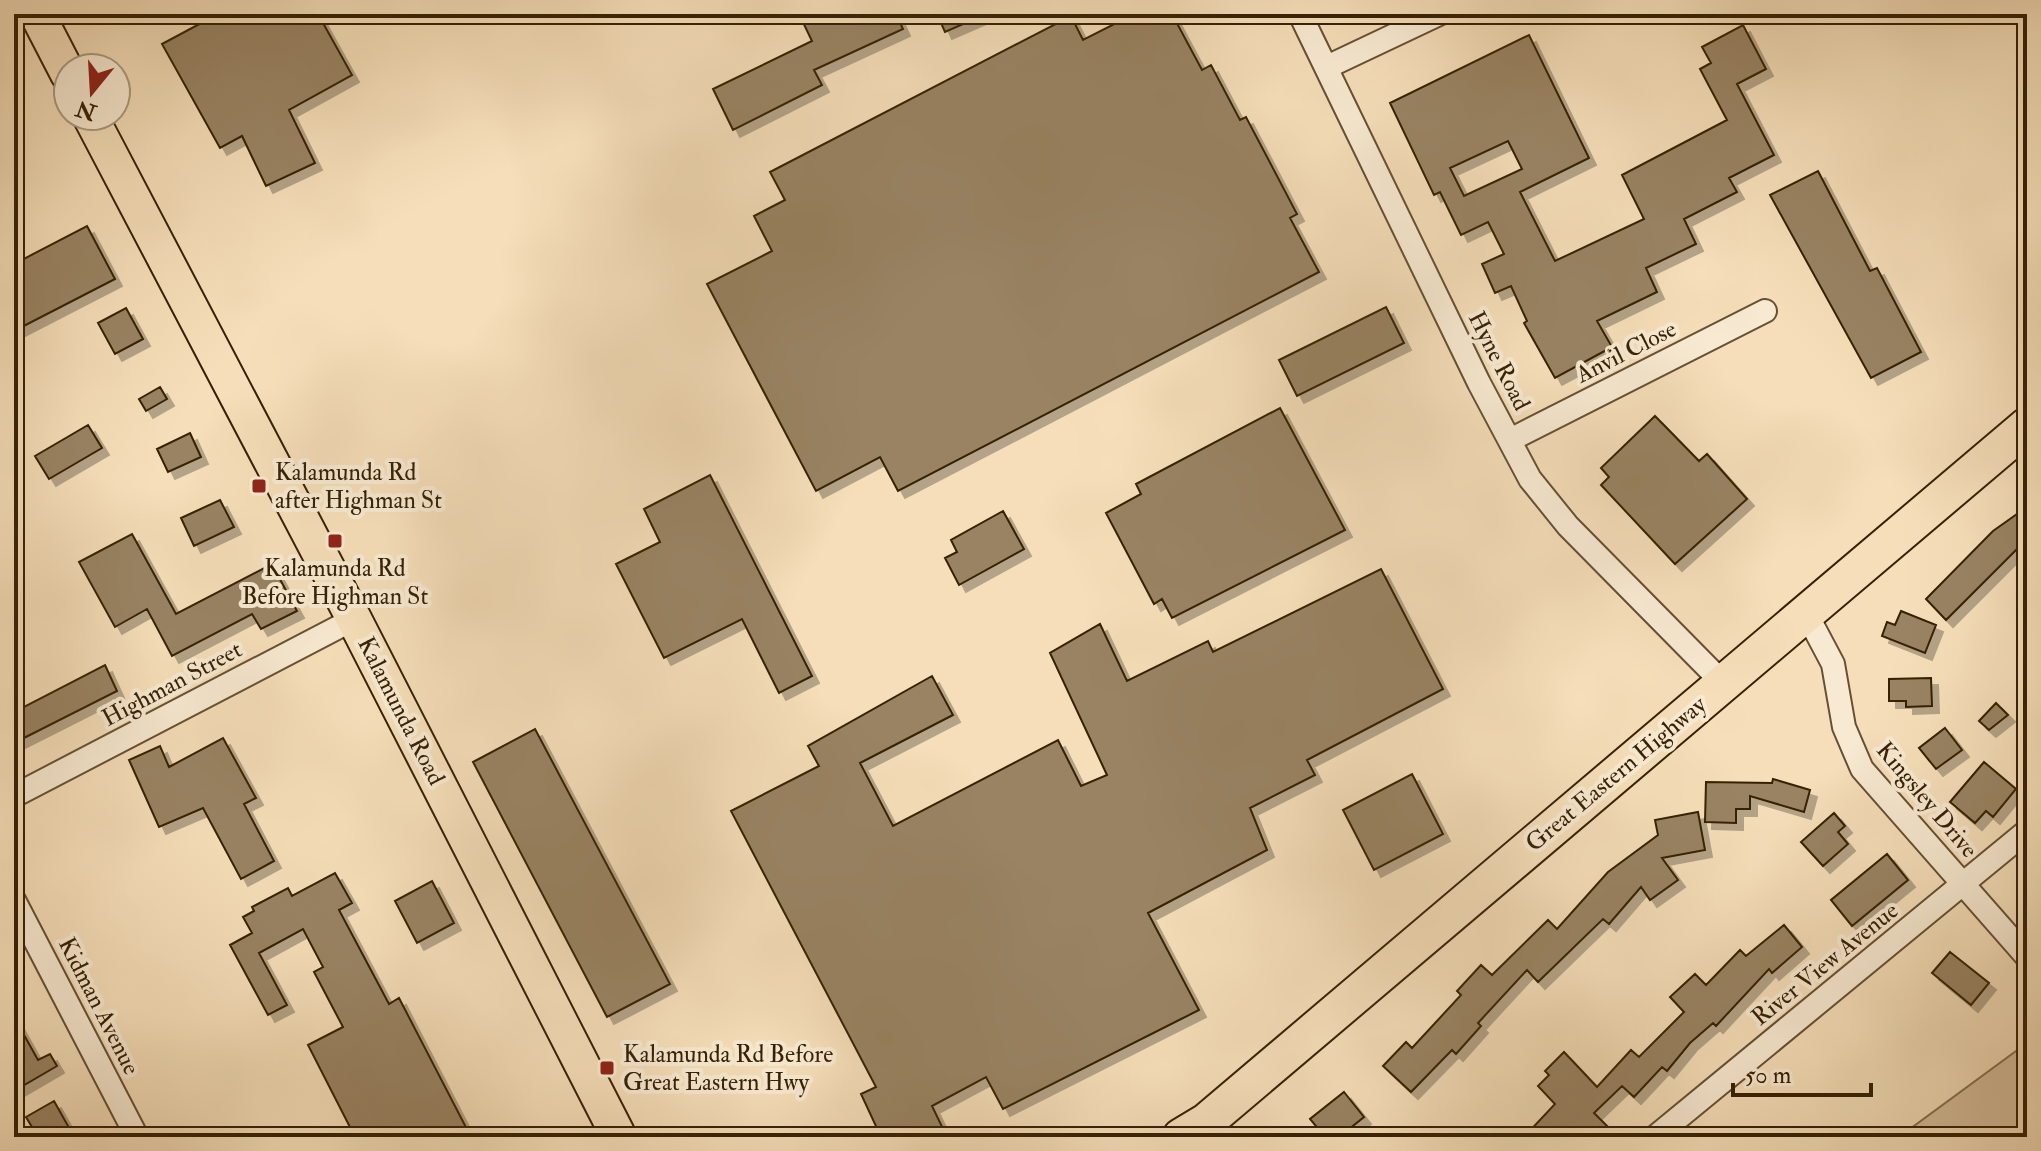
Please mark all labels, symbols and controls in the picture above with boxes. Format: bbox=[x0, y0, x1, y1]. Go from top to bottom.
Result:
north arrow bbox=[52, 52, 132, 132]
text: N bbox=[72, 94, 101, 127]
street label: Hyne Road bbox=[1461, 306, 1537, 416]
street label: Anvil Close bbox=[1570, 314, 1681, 391]
place label: Kalamunda Rd after Highman St bbox=[275, 457, 442, 516]
marker: Kalamunda Rd after Highman St bbox=[250, 477, 268, 495]
marker: Kalamunda Rd Before Highman St bbox=[326, 532, 344, 550]
place label: Kalamunda Rd Before Highman St bbox=[242, 553, 428, 612]
street label: Kalamunda Road bbox=[350, 631, 452, 791]
street label: Highman Street bbox=[97, 634, 248, 734]
street label: Great Eastern Highway bbox=[1519, 689, 1713, 859]
street label: Kingsley Drive bbox=[1869, 736, 1985, 864]
street label: River View Avenue bbox=[1745, 895, 1905, 1033]
street label: Kidman Avenue bbox=[51, 932, 147, 1080]
place label: Kalamunda Rd Before Great Eastern Hwy bbox=[623, 1039, 833, 1098]
scale bar bbox=[1733, 1047, 1871, 1097]
marker: Kalamunda Rd Before Great Eastern Hwy bbox=[598, 1059, 616, 1077]
text: 50 m bbox=[1745, 1060, 1792, 1091]

